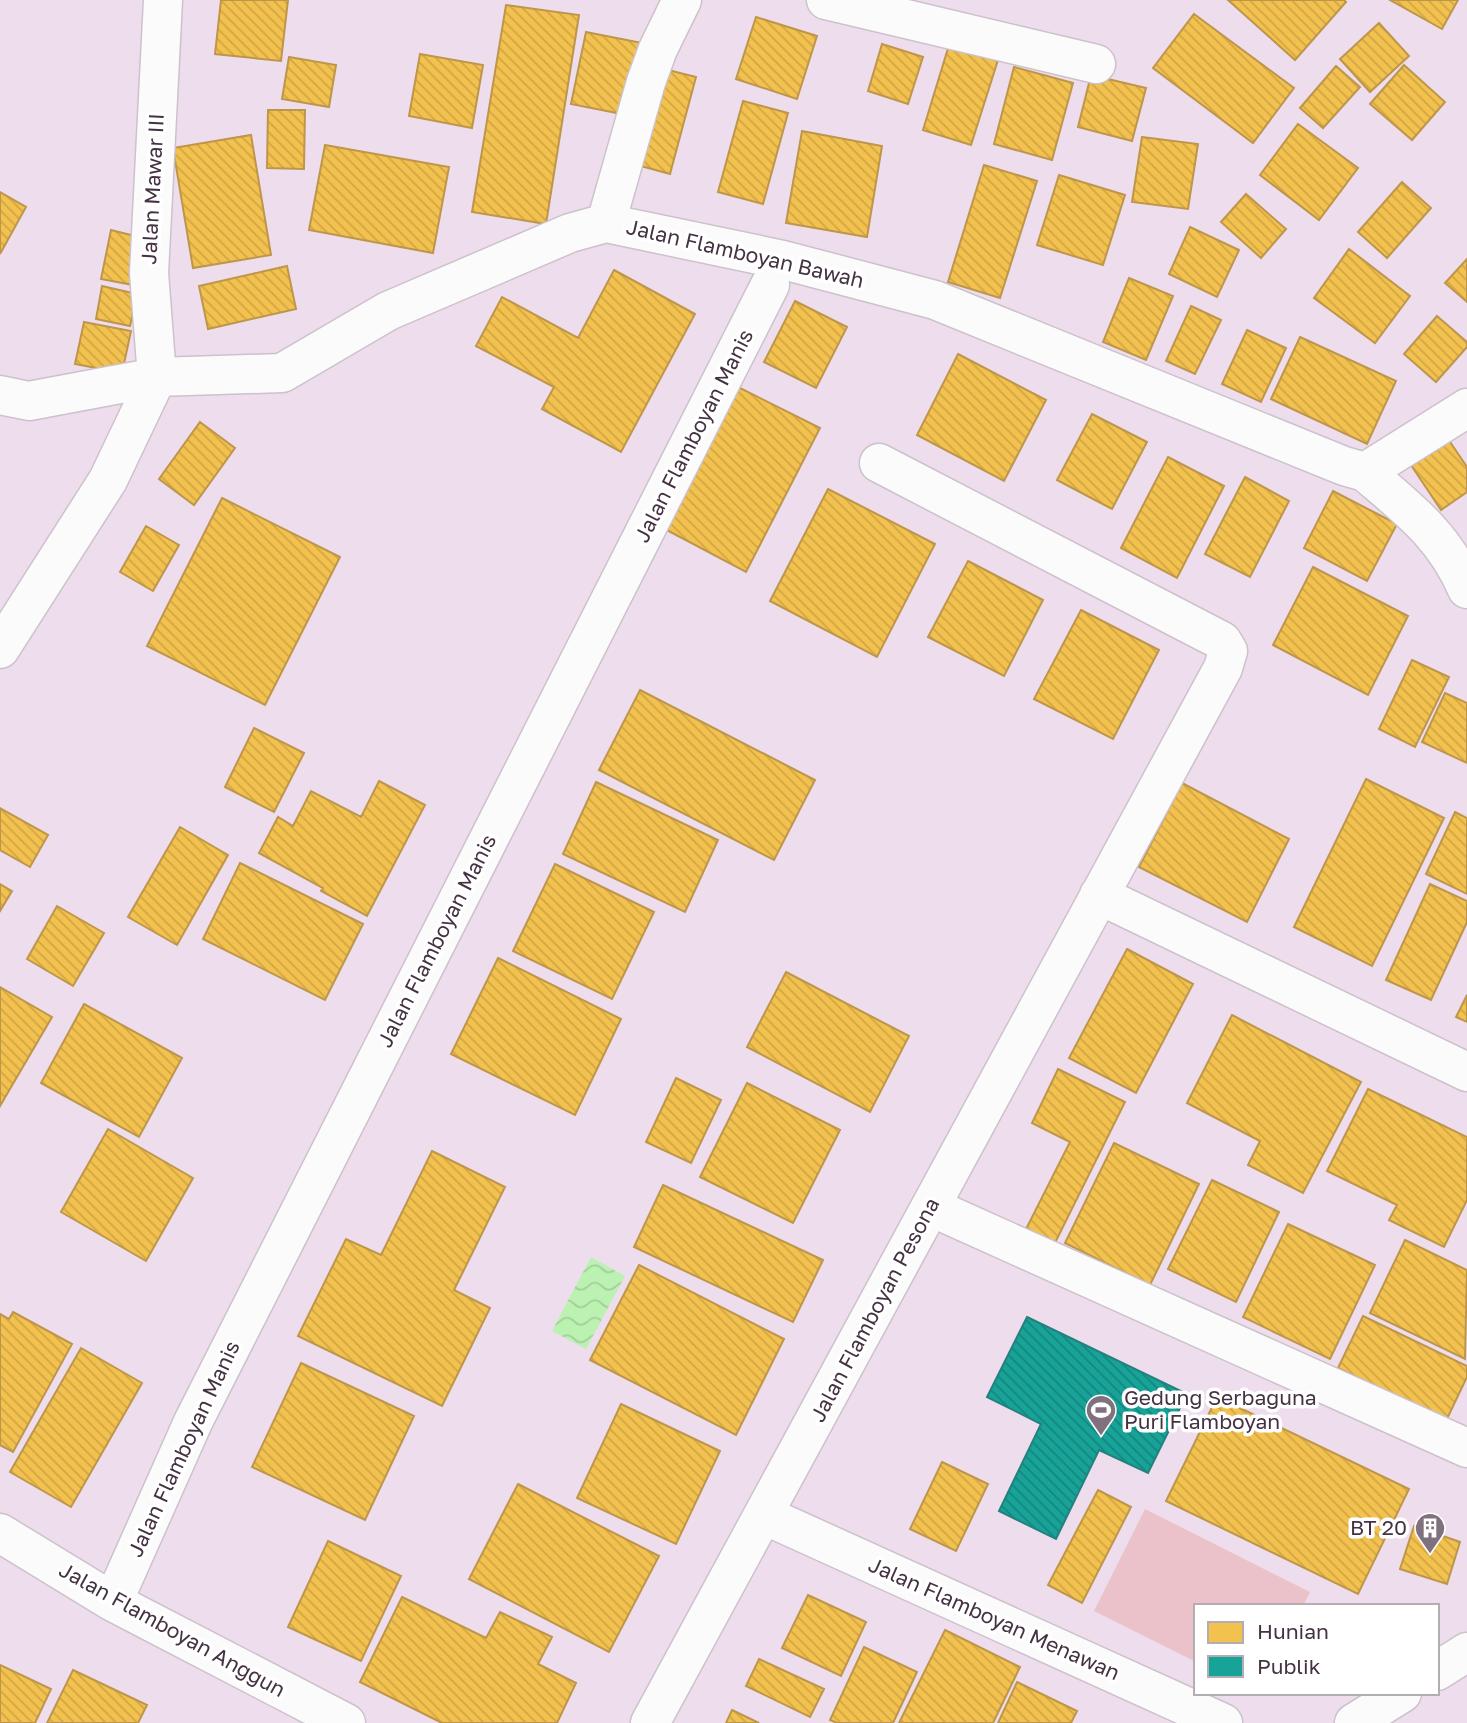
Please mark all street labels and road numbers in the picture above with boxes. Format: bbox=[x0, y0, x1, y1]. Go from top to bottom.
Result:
street label: Jalan Mawar III bbox=[135, 113, 169, 265]
street label: Jalan Flamboyan Bawah bbox=[624, 213, 867, 293]
street label: Jalan Flamboyan Manis bbox=[628, 325, 758, 546]
street label: Jalan Flamboyan Manis bbox=[371, 830, 501, 1051]
street label: Jalan Flamboyan Pesona bbox=[804, 1193, 944, 1426]
street label: Jalan Flamboyan Manis bbox=[121, 1336, 245, 1561]
street label: Jalan Flamboyan Menawan bbox=[865, 1551, 1124, 1685]
street label: Jalan Flamboyan Anggun bbox=[55, 1556, 290, 1702]

